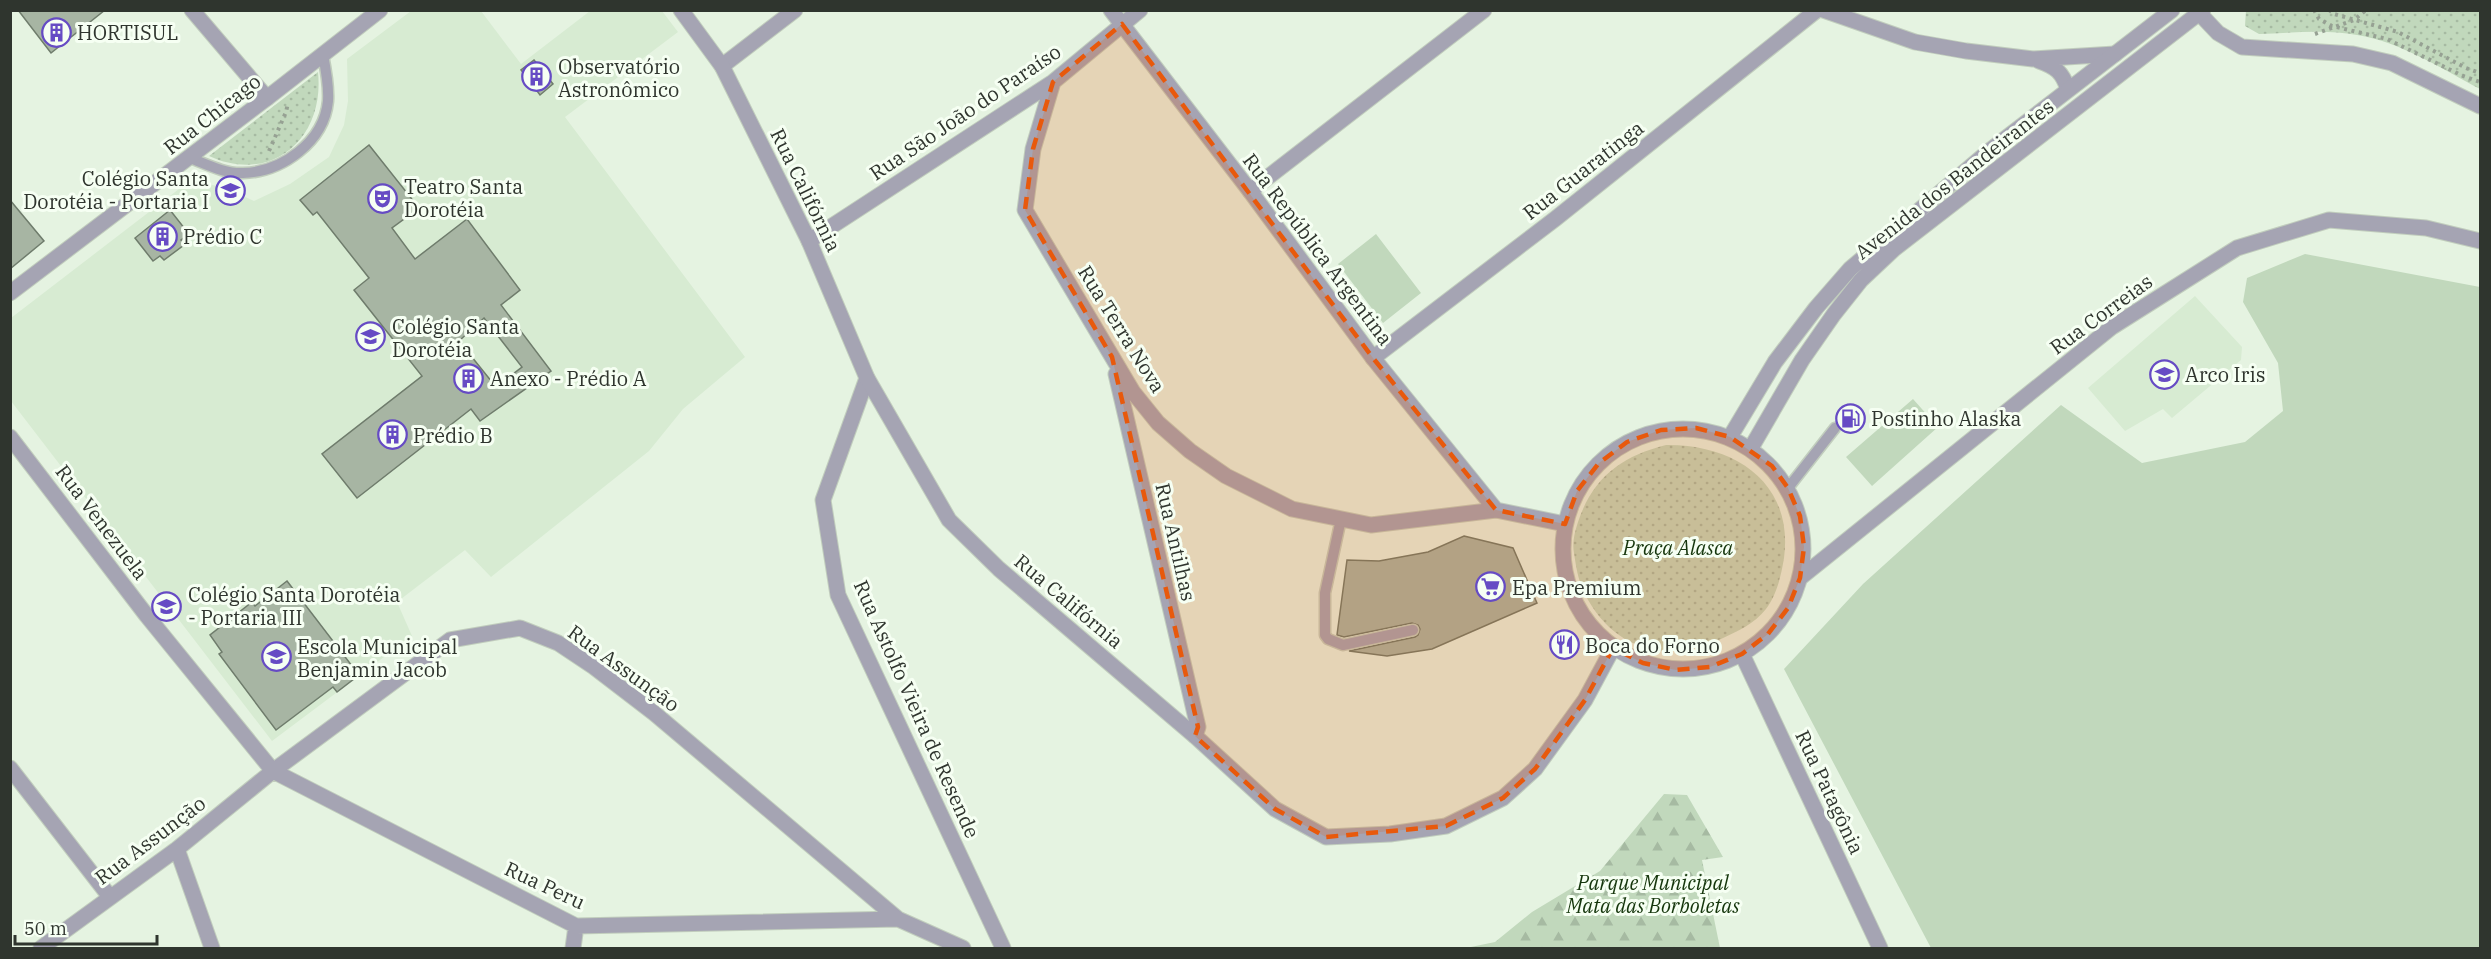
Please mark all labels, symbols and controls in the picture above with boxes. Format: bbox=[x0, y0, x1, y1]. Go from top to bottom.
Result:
building icon: HORTISUL bbox=[40, 16, 72, 48]
place label: HORTISUL bbox=[77, 19, 178, 46]
street label: Rua São João do Paraíso bbox=[864, 38, 1066, 186]
place label: Observatório Astronômico bbox=[558, 53, 680, 103]
building icon: Observatório Astronômico bbox=[521, 61, 553, 93]
street label: Rua Chicago bbox=[158, 68, 266, 160]
street label: Avenida dos Bandeirantes bbox=[1849, 93, 2059, 265]
street label: Rua Guaratinga bbox=[1517, 114, 1649, 226]
street label: Rua Califórnia bbox=[764, 124, 848, 256]
street label: Rua República Argentina bbox=[1237, 148, 1399, 351]
place label: Colégio Santa Dorotéia - Portaria I bbox=[23, 165, 209, 215]
place label: Teatro Santa Dorotéia bbox=[404, 173, 523, 223]
school or university icon: Colégio Santa Dorotéia - Portaria I bbox=[214, 174, 246, 206]
theatre icon: Teatro Santa Dorotéia bbox=[367, 182, 399, 214]
building icon: Prédio C bbox=[146, 220, 178, 252]
place label: Prédio C bbox=[183, 223, 262, 250]
street label: Rua Terra Nova bbox=[1072, 260, 1172, 398]
street label: Rua Correias bbox=[2044, 268, 2158, 360]
place label: Colégio Santa Dorotéia bbox=[392, 313, 519, 363]
school or university icon: Colégio Santa Dorotéia bbox=[355, 321, 387, 353]
school or university icon: Arco Iris bbox=[2148, 358, 2180, 390]
place label: Arco Iris bbox=[2185, 361, 2265, 388]
building icon: Anexo - Prédio A bbox=[453, 362, 485, 394]
place label: Anexo - Prédio A bbox=[490, 365, 647, 392]
fuel station icon: Postinho Alaska bbox=[1834, 402, 1866, 434]
place label: Postinho Alaska bbox=[1871, 405, 2021, 432]
building icon: Prédio B bbox=[376, 419, 408, 451]
place label: Prédio B bbox=[413, 422, 493, 449]
street label: Rua Venezuela bbox=[50, 459, 154, 585]
street label: Rua Antilhas bbox=[1149, 480, 1203, 604]
park label: Praça Alasca bbox=[1622, 534, 1733, 561]
street label: Rua Califórnia bbox=[1009, 548, 1129, 655]
supermarket icon: Epa Premium bbox=[1475, 571, 1507, 603]
place label: Epa Premium bbox=[1512, 574, 1642, 601]
street label: Rua Astolfo Vieira de Resende bbox=[848, 576, 986, 842]
place label: Colégio Santa Dorotéia - Portaria III bbox=[188, 581, 401, 631]
school or university icon: Colégio Santa Dorotéia - Portaria III bbox=[151, 590, 183, 622]
street label: Rua Assunção bbox=[563, 618, 685, 718]
restaurant icon: Boca do Forno bbox=[1548, 629, 1580, 661]
place label: Boca do Forno bbox=[1585, 632, 1720, 659]
place label: Escola Municipal Benjamin Jacob bbox=[297, 633, 457, 683]
school or university icon: Escola Municipal Benjamin Jacob bbox=[260, 641, 292, 673]
street label: Rua Patagônia bbox=[1789, 726, 1871, 859]
street label: Rua Assunção bbox=[89, 789, 211, 891]
street label: Rua Peru bbox=[500, 855, 590, 915]
park label: Parque Municipal Mata das Borboletas bbox=[1565, 869, 1740, 919]
scale bar bbox=[15, 908, 158, 946]
text: 50 m bbox=[24, 917, 67, 940]

